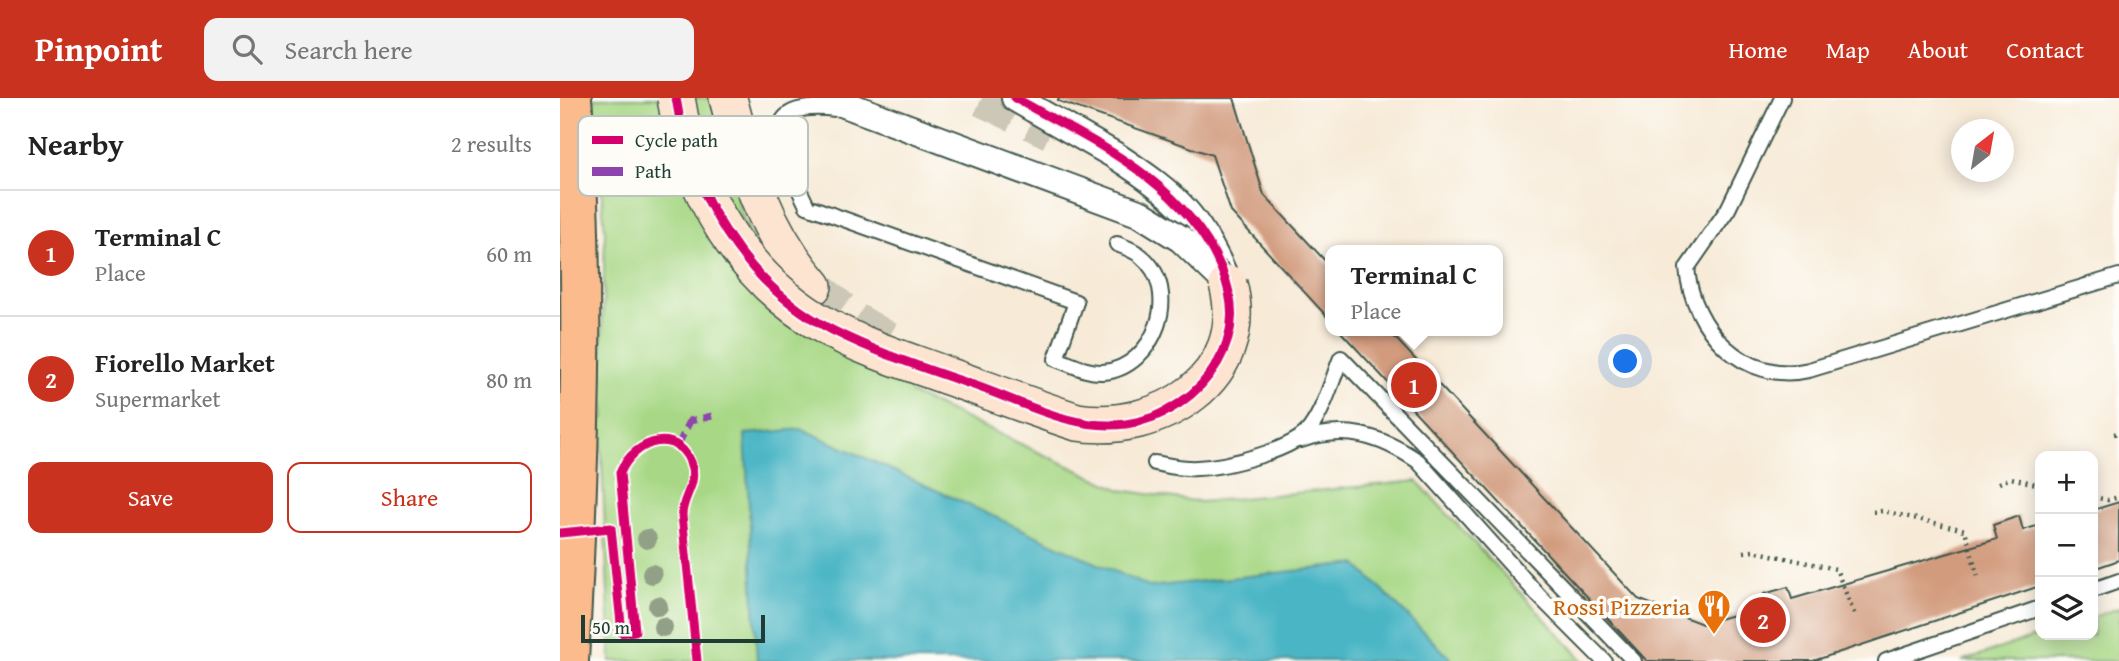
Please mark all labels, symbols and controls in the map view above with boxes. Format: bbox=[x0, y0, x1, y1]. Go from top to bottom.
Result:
search box bbox=[204, 18, 694, 81]
text: Pinpoint bbox=[35, 25, 162, 73]
icon: search bbox=[228, 30, 266, 68]
text: Search here bbox=[284, 30, 413, 69]
text: Home bbox=[1729, 32, 1788, 67]
text: Map bbox=[1826, 32, 1870, 67]
text: About bbox=[1908, 32, 1968, 67]
text: Contact bbox=[2006, 32, 2084, 67]
legend bbox=[578, 116, 808, 196]
north arrow bbox=[1951, 119, 2014, 182]
text: Nearby bbox=[28, 122, 124, 166]
text: Cycle path bbox=[635, 126, 718, 154]
text: 2 results bbox=[451, 127, 532, 160]
text: Path bbox=[635, 157, 672, 185]
text: Terminal C bbox=[95, 217, 222, 256]
text: 1 bbox=[45, 237, 57, 270]
text: 60 m bbox=[486, 237, 532, 270]
popup bbox=[1325, 245, 1503, 336]
text: Terminal C bbox=[1351, 255, 1477, 294]
text: Place bbox=[95, 256, 146, 289]
text: Place bbox=[1351, 294, 1401, 327]
text: Fiorello Market bbox=[95, 343, 275, 382]
your location bbox=[1608, 344, 1642, 378]
pin: 1 bbox=[1391, 359, 1437, 411]
text: 2 bbox=[45, 363, 57, 396]
text: 80 m bbox=[486, 363, 532, 396]
text: Supermarket bbox=[95, 382, 221, 415]
map controls bbox=[2035, 451, 2098, 640]
button: + bbox=[2035, 451, 2098, 514]
button: Save bbox=[28, 462, 273, 533]
button: Share bbox=[287, 462, 532, 533]
button: − bbox=[2035, 514, 2098, 577]
button: layers bbox=[2035, 577, 2098, 640]
restaurant icon: Rossi Pizzeria bbox=[1695, 587, 1733, 636]
place label: Rossi Pizzeria bbox=[1553, 589, 1691, 624]
pin: 2 bbox=[1740, 594, 1786, 646]
scale bar bbox=[581, 612, 765, 644]
text: 50 m bbox=[592, 613, 630, 641]

